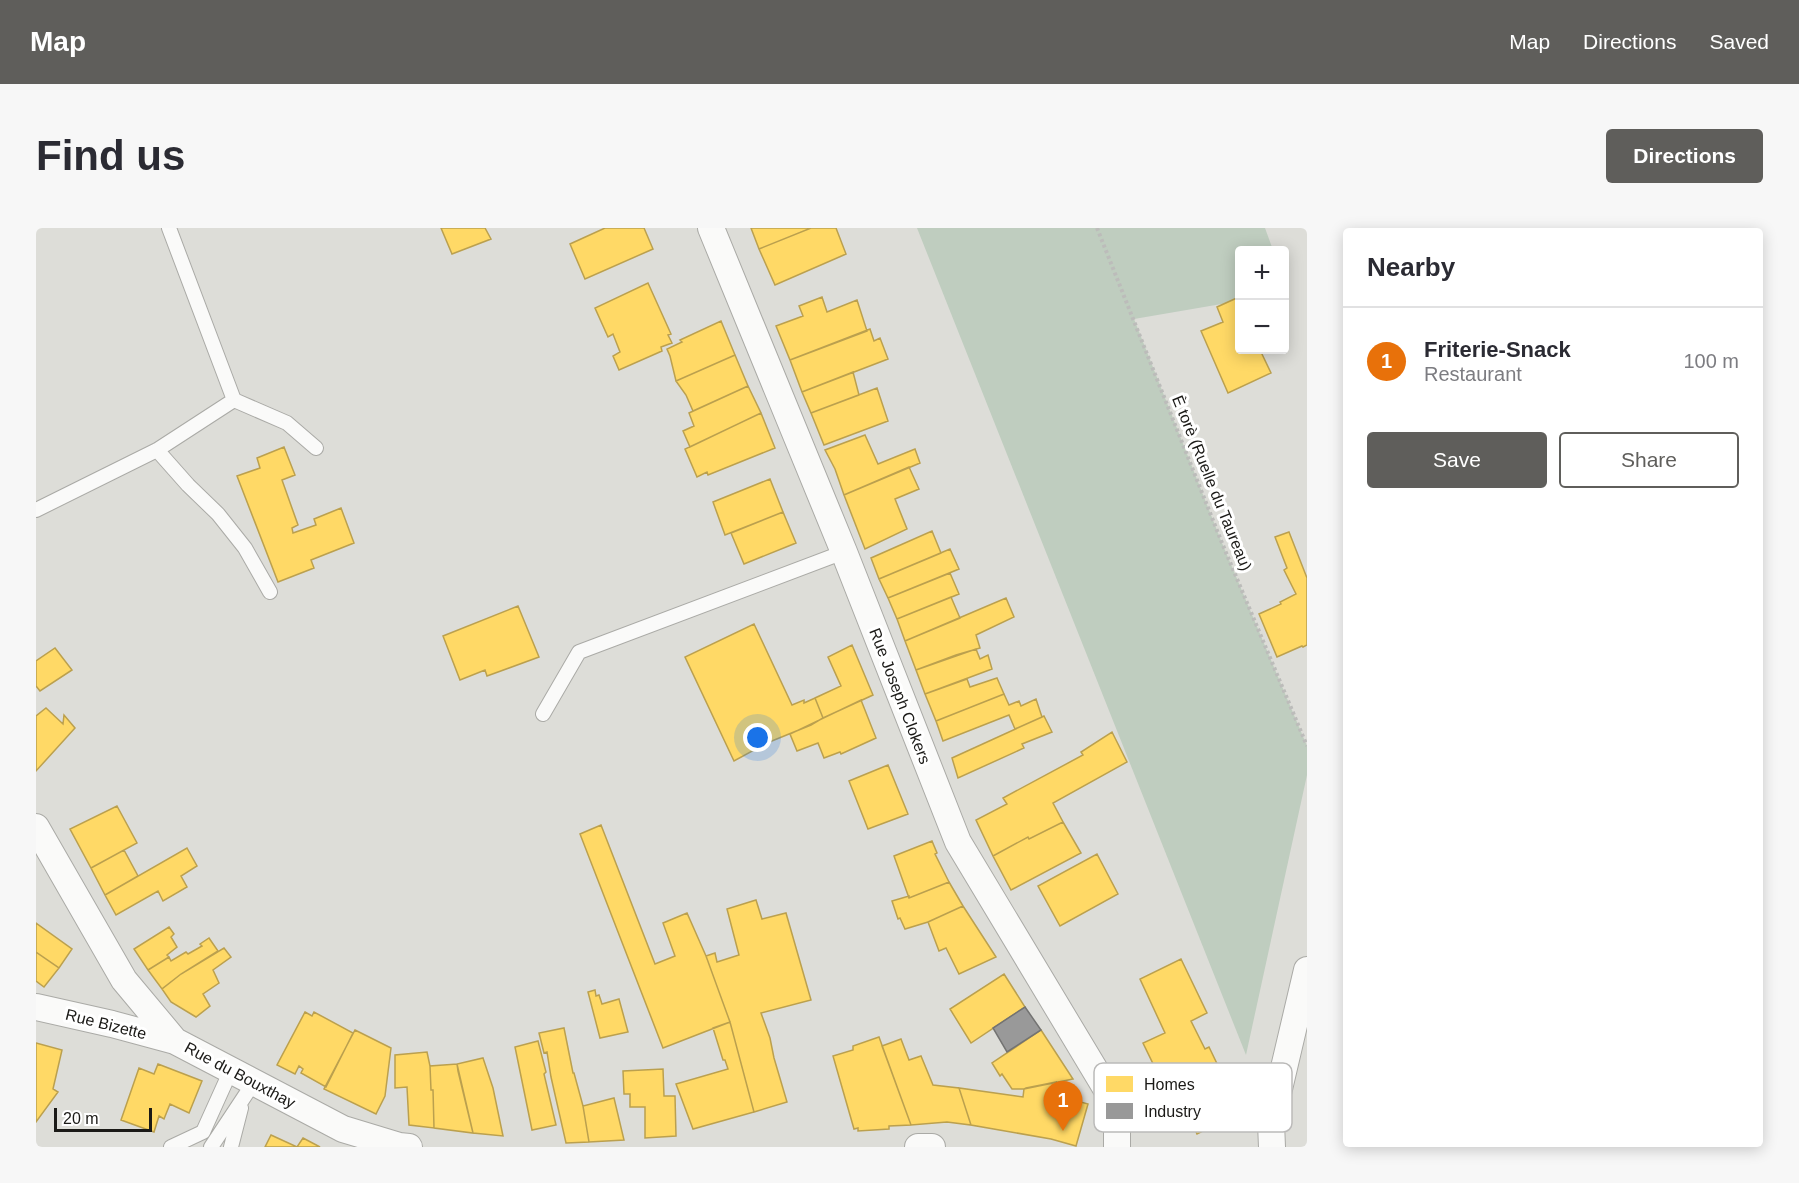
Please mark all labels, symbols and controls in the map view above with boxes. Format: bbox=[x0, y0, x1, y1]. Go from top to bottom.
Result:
text: Map bbox=[30, 26, 86, 57]
text: Map bbox=[1509, 30, 1550, 53]
text: Directions bbox=[1583, 30, 1676, 53]
text: Saved bbox=[1709, 30, 1769, 53]
button: Directions bbox=[1606, 129, 1763, 183]
text: Find us bbox=[36, 132, 185, 179]
map controls bbox=[1235, 246, 1289, 354]
button: + bbox=[1235, 246, 1289, 300]
text: Nearby bbox=[1367, 252, 1455, 282]
button: − bbox=[1235, 300, 1289, 354]
text: Friterie-Snack bbox=[1424, 337, 1571, 362]
text: 1 bbox=[1381, 350, 1392, 372]
text: 100 m bbox=[1683, 350, 1739, 372]
text: Restaurant bbox=[1424, 363, 1522, 385]
street label: È torè (Ruelle du Taureau) bbox=[1169, 393, 1256, 573]
button: Save bbox=[1367, 432, 1547, 488]
button: Share bbox=[1559, 432, 1739, 488]
street label: Rue Joseph Clokers bbox=[866, 626, 934, 766]
your location bbox=[743, 723, 772, 752]
street label: Rue Bizette bbox=[64, 1006, 148, 1042]
street label: Rue du Bouxthay bbox=[182, 1039, 298, 1111]
legend bbox=[1094, 1063, 1292, 1132]
text: Homes bbox=[1144, 1076, 1195, 1093]
pin: 1 bbox=[1044, 1082, 1082, 1131]
text: Industry bbox=[1144, 1103, 1201, 1120]
scale bar bbox=[54, 1105, 152, 1132]
text: 20 m bbox=[63, 1110, 99, 1127]

